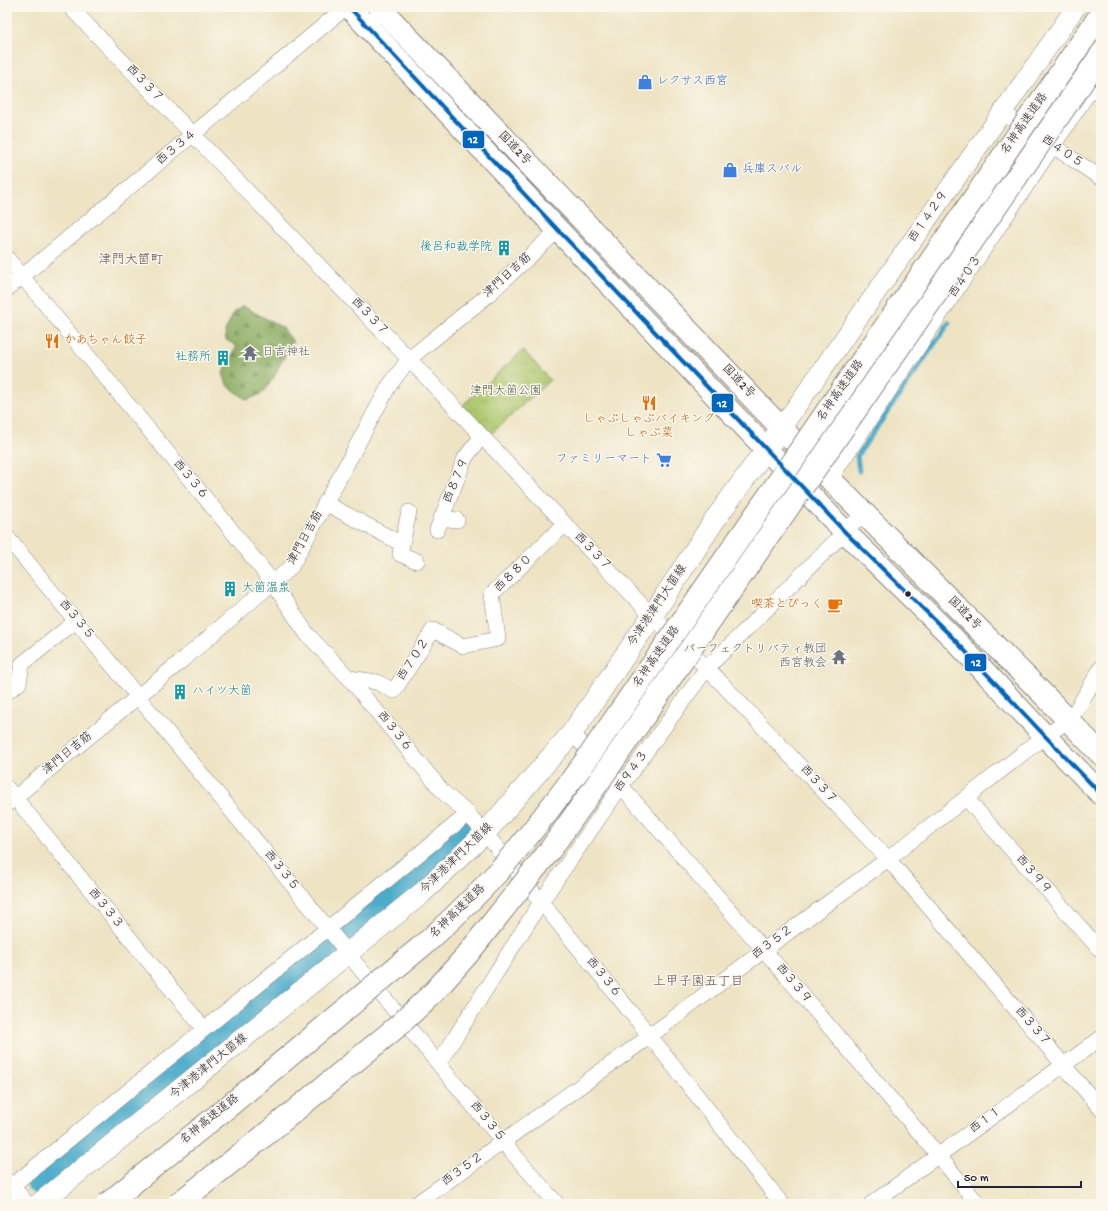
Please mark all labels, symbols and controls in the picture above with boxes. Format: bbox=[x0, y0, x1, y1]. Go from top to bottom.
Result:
street label: 西３３７ bbox=[122, 62, 166, 106]
shop icon: レクサス西宮 bbox=[636, 73, 654, 91]
place label: レクサス西宮 bbox=[657, 74, 728, 89]
street label: 名神高速道路 bbox=[998, 90, 1051, 158]
street label: 西３３４ bbox=[154, 127, 200, 169]
street label: 国道2号 bbox=[494, 128, 534, 169]
line badge: 12 bbox=[462, 130, 485, 149]
street label: 西４０５ bbox=[1038, 133, 1086, 171]
text: 12 bbox=[467, 135, 479, 147]
shop icon: 兵庫スバル bbox=[721, 161, 739, 179]
place label: 兵庫スバル bbox=[742, 162, 802, 177]
street label: 西１４２９ bbox=[906, 188, 952, 246]
building icon: 後呂和裁学院 bbox=[495, 239, 513, 257]
place label: 後呂和裁学院 bbox=[420, 240, 492, 255]
street label: 津門日吉筋 bbox=[480, 250, 535, 301]
district label: 津門大箇町 bbox=[98, 252, 164, 268]
street label: 西４０３ bbox=[947, 253, 985, 301]
street label: 西３３７ bbox=[347, 295, 391, 339]
restaurant icon: かあちゃん餃子 bbox=[43, 332, 61, 350]
place label: かあちゃん餃子 bbox=[64, 333, 147, 348]
temple icon: 日吉神社 bbox=[241, 344, 259, 362]
place label: 日吉神社 bbox=[262, 345, 310, 360]
building icon: 社務所 bbox=[214, 349, 232, 367]
place label: 社務所 bbox=[175, 350, 211, 365]
street label: 名神高速道路 bbox=[814, 357, 867, 425]
street label: 国道2号 bbox=[718, 361, 758, 402]
park label: 津門大箇公園 bbox=[470, 384, 542, 399]
line badge: 12 bbox=[711, 393, 734, 413]
restaurant icon: しゃぶしゃぶバイキング しゃぶ菜 bbox=[640, 394, 658, 412]
text: 12 bbox=[716, 399, 728, 411]
place label: しゃぶしゃぶバイキング しゃぶ菜 bbox=[583, 412, 715, 441]
supermarket icon: ファミリーマート bbox=[655, 451, 673, 469]
place label: ファミリーマート bbox=[556, 453, 652, 467]
street label: 西８７９ bbox=[441, 456, 473, 506]
street label: 西３３６ bbox=[169, 457, 211, 503]
street label: 津門日吉筋 bbox=[284, 508, 327, 568]
street label: 西３３７ bbox=[570, 530, 614, 574]
street label: 西８８０ bbox=[492, 552, 536, 596]
street label: 今津港津門大箇線 bbox=[625, 562, 691, 650]
building icon: 大箇温泉 bbox=[221, 580, 239, 598]
place label: 大箇温泉 bbox=[242, 581, 290, 596]
unlabelled marker bbox=[903, 589, 913, 599]
street label: 国道2号 bbox=[944, 594, 984, 634]
cafe icon: 喫茶とぴっく bbox=[826, 596, 844, 614]
street label: 西３３５ bbox=[55, 597, 97, 643]
place label: 喫茶とぴっく bbox=[751, 597, 823, 612]
street label: 名神高速道路 bbox=[630, 623, 683, 691]
street label: 西７０２ bbox=[395, 636, 433, 684]
place label: パーフェクトリバティ教団 西宮教会 bbox=[683, 642, 827, 671]
temple icon: パーフェクトリバティ教団 西宮教会 bbox=[830, 648, 848, 666]
line badge: 12 bbox=[964, 653, 987, 672]
text: 12 bbox=[970, 658, 982, 670]
building icon: ハイツ大箇 bbox=[171, 683, 189, 701]
place label: ハイツ大箇 bbox=[192, 684, 252, 699]
street label: 西３３６ bbox=[373, 709, 415, 755]
street label: 津門日吉筋 bbox=[40, 729, 96, 778]
street label: 西９４３ bbox=[612, 748, 652, 796]
street label: 西３３７ bbox=[797, 763, 839, 807]
street label: 今津港津門大箇線 bbox=[417, 820, 496, 897]
street label: 西３３５ bbox=[260, 848, 302, 894]
street label: 西３９９ bbox=[1012, 852, 1054, 898]
street label: 名神高速道路 bbox=[427, 881, 489, 942]
street label: 西３３３ bbox=[84, 886, 126, 932]
street label: 西３５２ bbox=[750, 923, 796, 963]
street label: 西３３６ bbox=[582, 955, 624, 1001]
street label: 西３３９ bbox=[772, 961, 814, 1007]
district label: 上甲子園五丁目 bbox=[652, 974, 744, 990]
street label: 西３３７ bbox=[1011, 1004, 1053, 1050]
street label: 今津港津門大箇線 bbox=[167, 1031, 251, 1103]
street label: 名神高速道路 bbox=[177, 1091, 242, 1148]
street label: 西３３５ bbox=[466, 1099, 508, 1145]
street label: 西１１ bbox=[967, 1105, 1005, 1137]
street label: 西３５２ bbox=[439, 1150, 487, 1190]
scale bar bbox=[958, 1163, 1081, 1189]
text: 50 m bbox=[964, 1172, 989, 1186]

